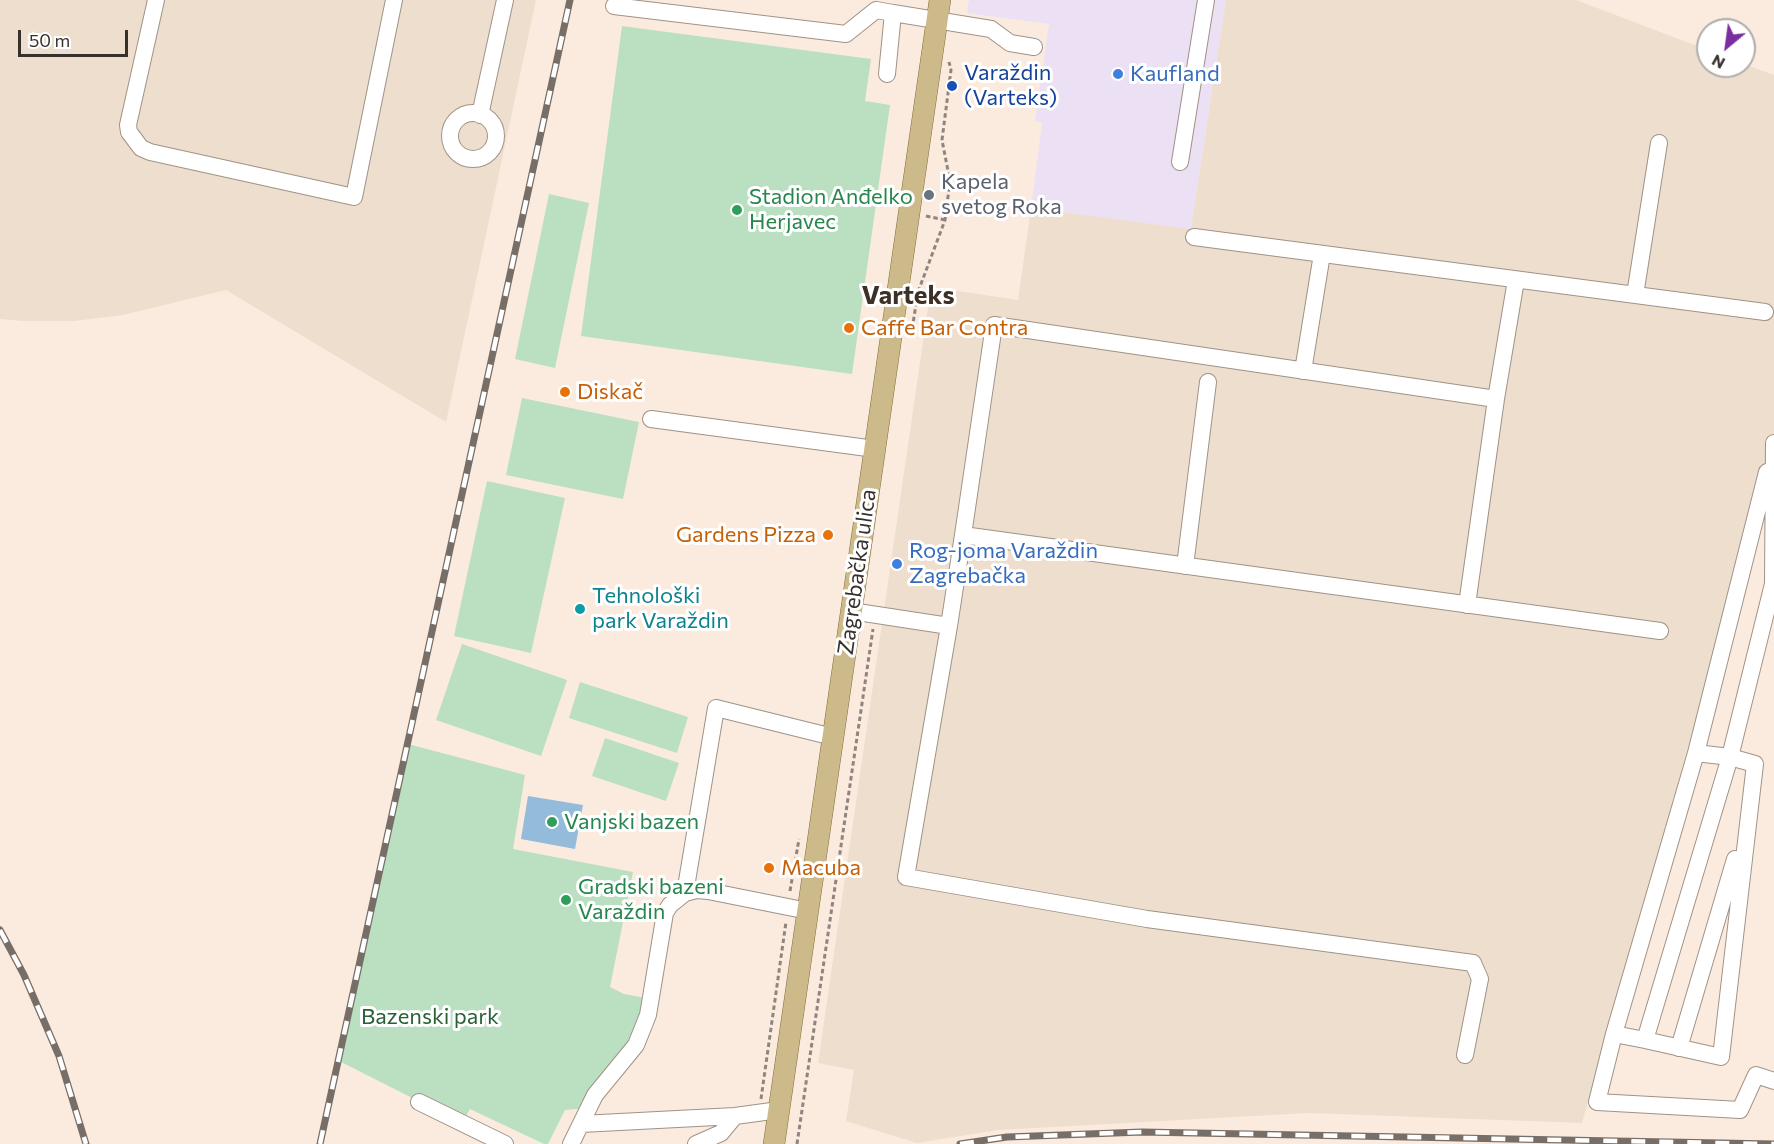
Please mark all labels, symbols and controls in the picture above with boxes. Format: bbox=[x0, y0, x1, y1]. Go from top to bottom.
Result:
scale bar bbox=[21, 18, 130, 56]
north arrow bbox=[1696, 18, 1756, 78]
text: 50 m bbox=[29, 29, 70, 51]
text: N bbox=[1708, 51, 1728, 74]
place label: Varaždin (Varteks) bbox=[964, 60, 1057, 112]
place label: Kaufland bbox=[1130, 61, 1220, 87]
marker: Kaufland bbox=[1111, 67, 1125, 81]
marker: Varaždin (Varteks) bbox=[945, 79, 959, 93]
place label: Kapela svetog Roka bbox=[941, 169, 1062, 220]
place label: Stadion Anđelko Herjavec bbox=[749, 184, 913, 236]
marker: Kapela svetog Roka bbox=[922, 188, 936, 202]
marker: Stadion Anđelko Herjavec bbox=[730, 203, 744, 217]
district label: Varteks bbox=[861, 279, 955, 311]
place label: Caffe Bar Contra bbox=[861, 315, 1028, 341]
marker: Caffe Bar Contra bbox=[842, 321, 856, 335]
place label: Diskač bbox=[577, 379, 643, 405]
marker: Diskač bbox=[558, 385, 572, 399]
street label: Zagrebačka ulica bbox=[832, 487, 882, 657]
place label: Gardens Pizza bbox=[676, 522, 816, 548]
marker: Gardens Pizza bbox=[821, 528, 835, 542]
place label: Rog-joma Varaždin Zagrebačka bbox=[909, 538, 1098, 590]
marker: Rog-joma Varaždin Zagrebačka bbox=[890, 557, 904, 571]
place label: Tehnološki park Varaždin bbox=[592, 583, 729, 634]
marker: Tehnološki park Varaždin bbox=[573, 602, 587, 616]
place label: Vanjski bazen bbox=[564, 809, 699, 835]
marker: Vanjski bazen bbox=[545, 815, 559, 829]
place label: Macuba bbox=[781, 855, 861, 881]
marker: Macuba bbox=[762, 861, 776, 875]
place label: Gradski bazeni Varaždin bbox=[578, 874, 724, 926]
marker: Gradski bazeni Varaždin bbox=[559, 893, 573, 907]
park label: Bazenski park bbox=[361, 1004, 499, 1030]

